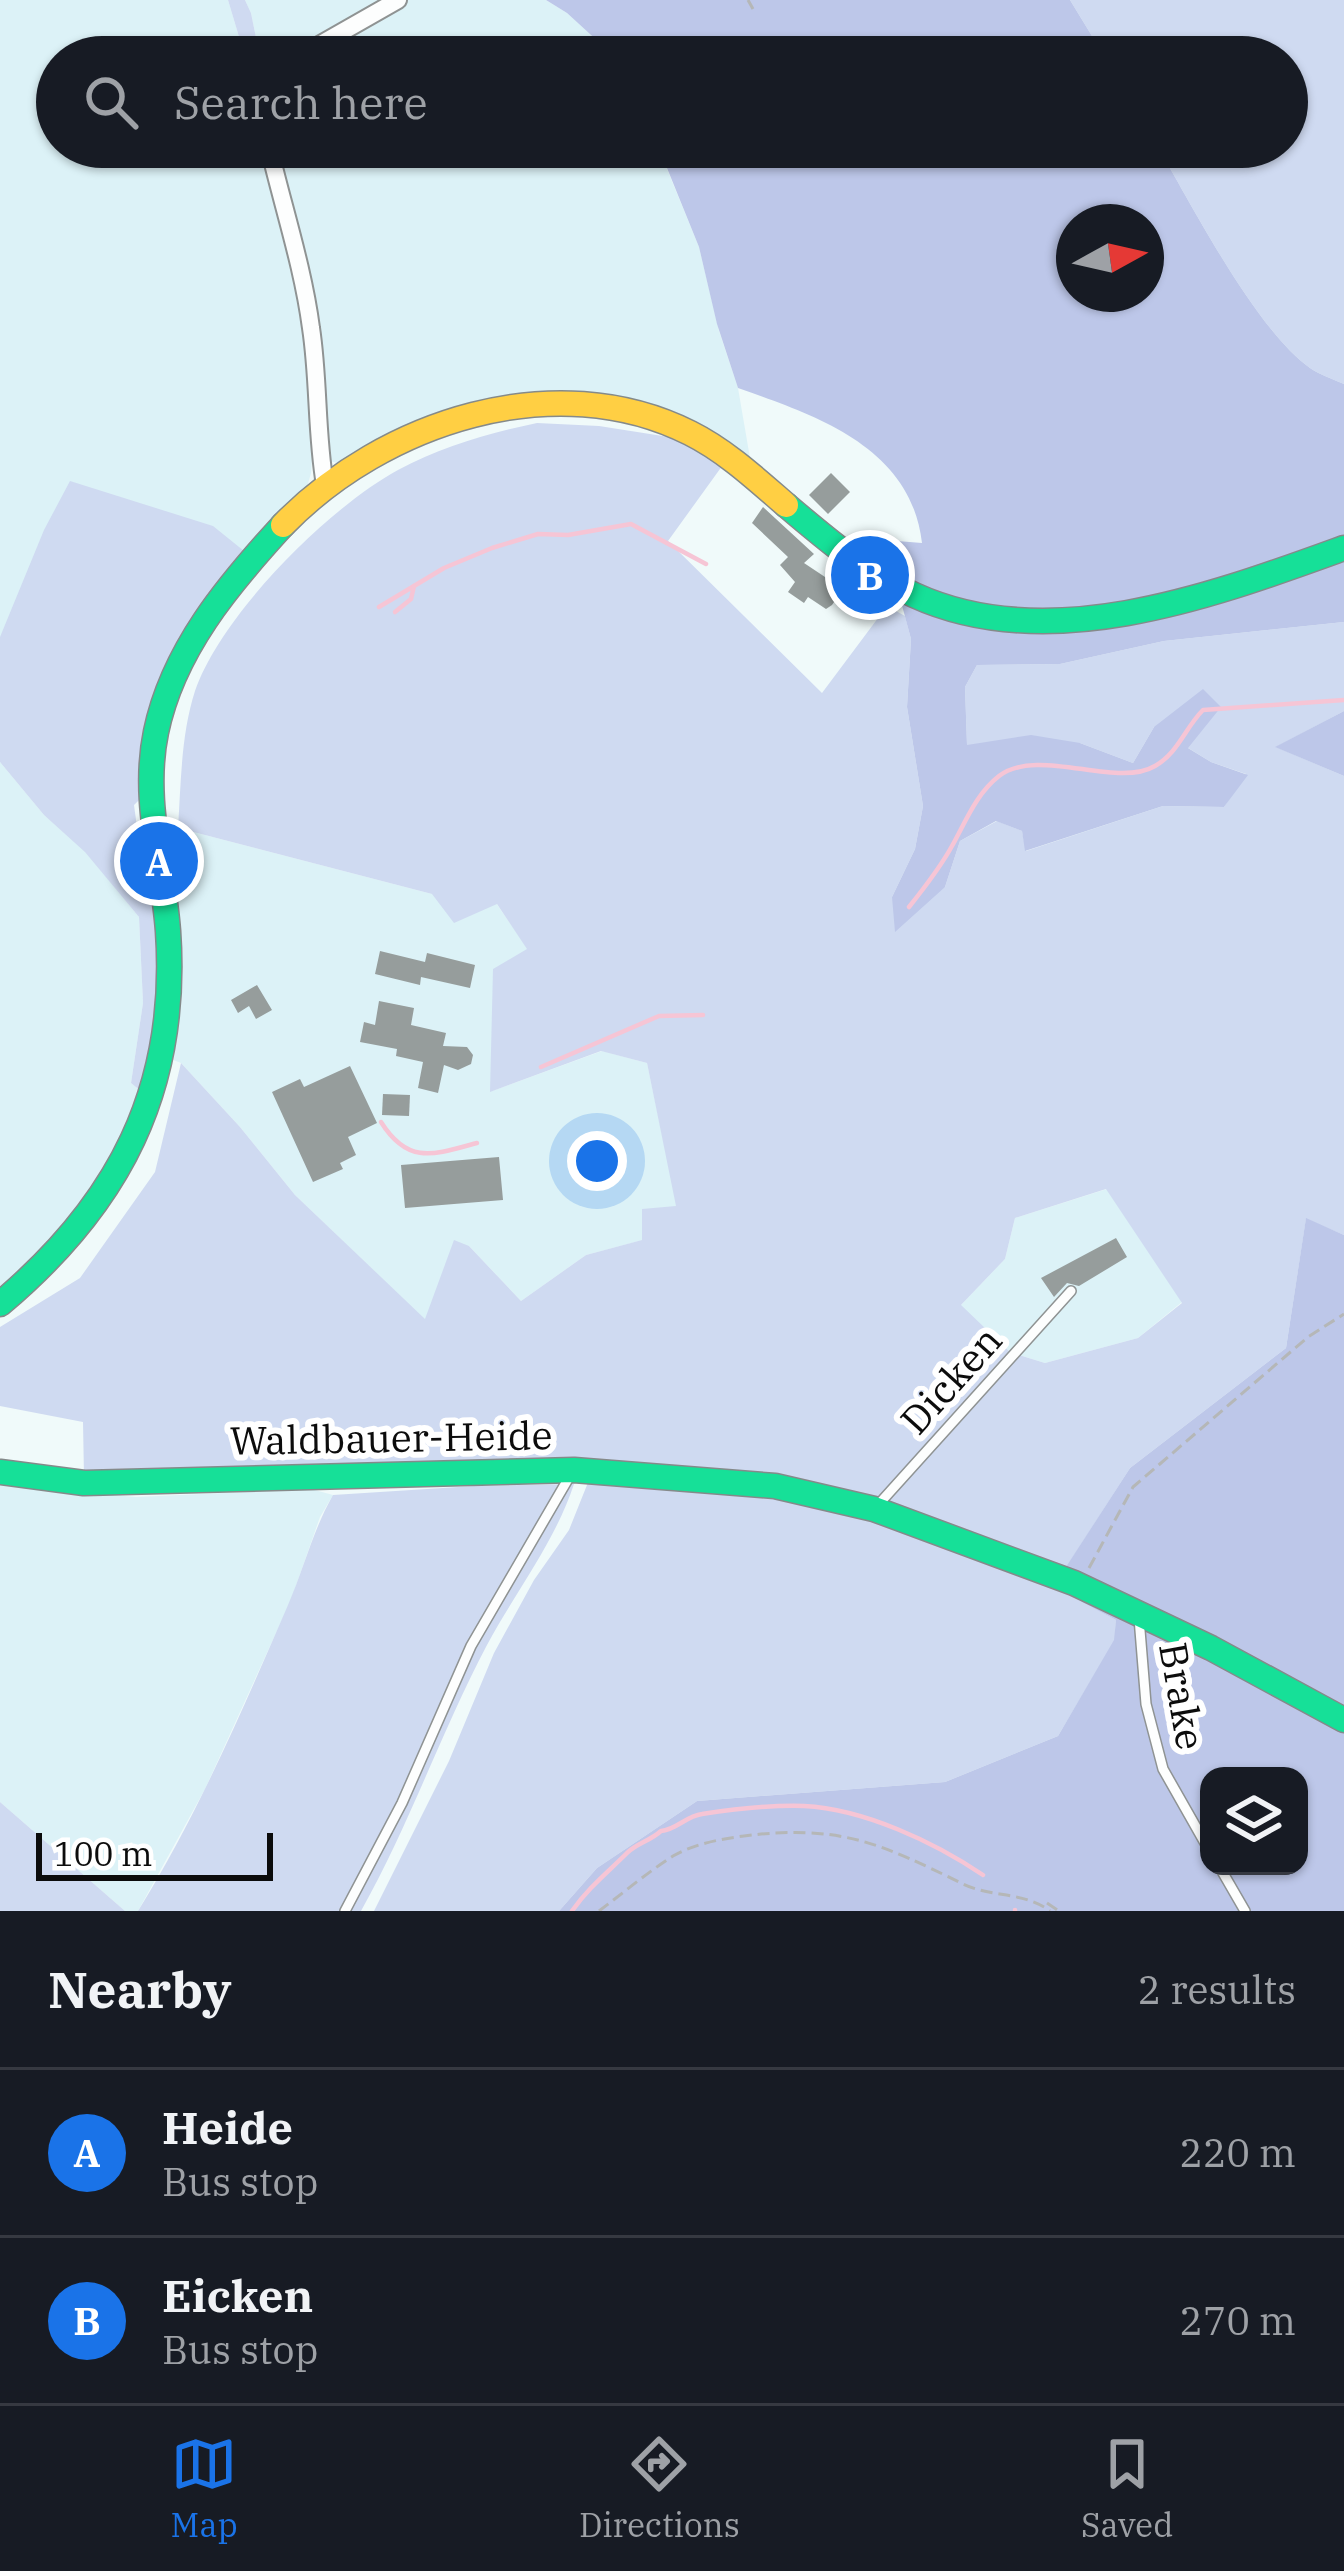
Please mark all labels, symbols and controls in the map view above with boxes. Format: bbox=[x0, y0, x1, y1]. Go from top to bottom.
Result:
search box bbox=[36, 36, 1308, 168]
icon: search bbox=[78, 69, 144, 135]
text: Search here bbox=[174, 73, 428, 131]
north arrow bbox=[1056, 204, 1164, 312]
pin: B bbox=[831, 530, 909, 620]
pin: A bbox=[120, 816, 198, 906]
your location bbox=[567, 1131, 627, 1191]
street label: Dicken bbox=[889, 1315, 1012, 1444]
street label: Waldbauer-Heide bbox=[229, 1409, 553, 1466]
street label: Brake bbox=[1148, 1638, 1217, 1753]
map controls bbox=[1200, 1767, 1308, 1875]
button: layers bbox=[1200, 1767, 1308, 1875]
scale bar bbox=[36, 1827, 273, 1880]
text: 100 m bbox=[54, 1832, 153, 1875]
text: Nearby bbox=[48, 1956, 232, 2022]
text: 2 results bbox=[1138, 1964, 1296, 2015]
text: Heide bbox=[162, 2098, 293, 2156]
text: A bbox=[73, 2127, 101, 2178]
text: 220 m bbox=[1180, 2127, 1296, 2178]
text: Bus stop bbox=[162, 2156, 318, 2207]
text: Eicken bbox=[162, 2266, 313, 2324]
text: B bbox=[73, 2295, 101, 2346]
text: 270 m bbox=[1180, 2295, 1296, 2346]
text: Bus stop bbox=[162, 2324, 318, 2375]
tab: Map bbox=[171, 2431, 238, 2546]
tab: Directions bbox=[579, 2431, 740, 2546]
tab: Saved bbox=[1081, 2431, 1173, 2546]

